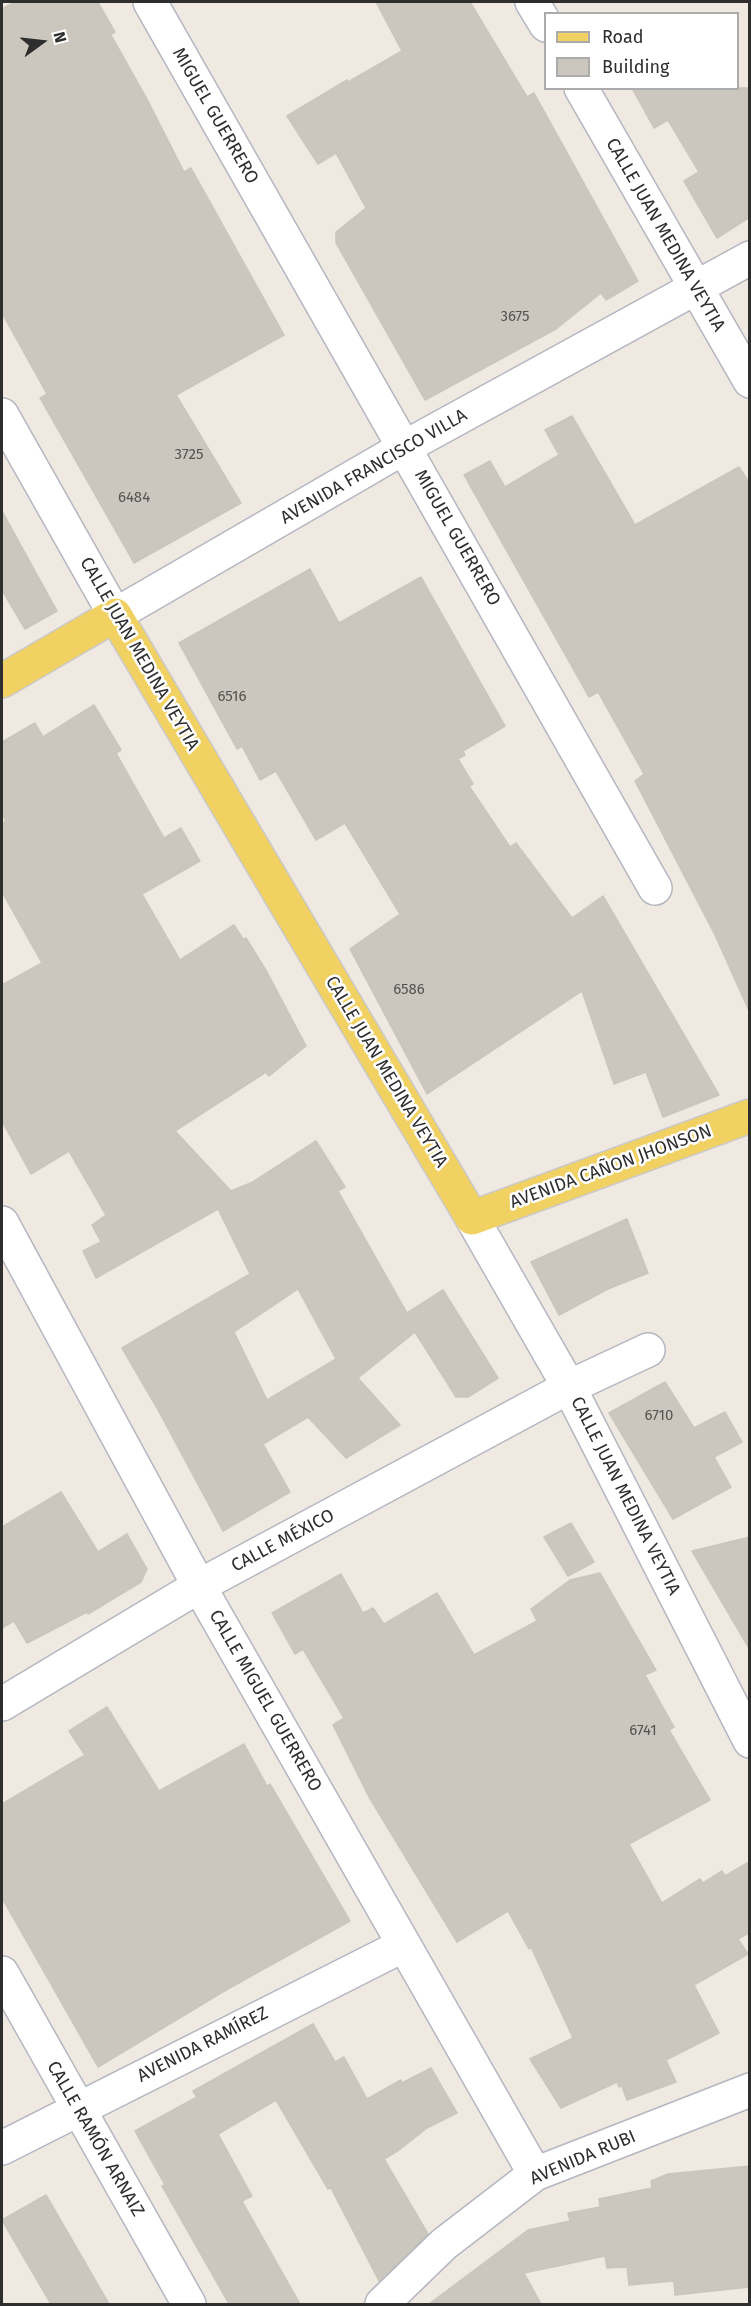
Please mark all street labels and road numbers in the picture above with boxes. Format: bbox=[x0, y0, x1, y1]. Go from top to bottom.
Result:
street label: MIGUEL GUERRERO bbox=[167, 44, 263, 188]
street label: CALLE JUAN MEDINA VEYTIA bbox=[601, 135, 729, 335]
street label: AVENIDA FRANCISCO VILLA bbox=[277, 405, 471, 529]
street label: MIGUEL GUERRERO bbox=[409, 466, 505, 610]
street label: CALLE JUAN MEDINA VEYTIA bbox=[75, 554, 203, 754]
street label: CALLE JUAN MEDINA VEYTIA bbox=[320, 972, 452, 1172]
street label: AVENIDA CAÑON JHONSON bbox=[507, 1120, 715, 1214]
street label: CALLE JUAN MEDINA VEYTIA bbox=[566, 1393, 684, 1599]
street label: CALLE MÉXICO bbox=[228, 1505, 338, 1577]
street label: CALLE MIGUEL GUERRERO bbox=[204, 1606, 326, 1796]
street label: AVENIDA RAMÍREZ bbox=[134, 2003, 272, 2087]
street label: CALLE RAMÓN ARNAIZ bbox=[42, 2057, 148, 2221]
street label: AVENIDA RUBI bbox=[527, 2126, 639, 2190]

